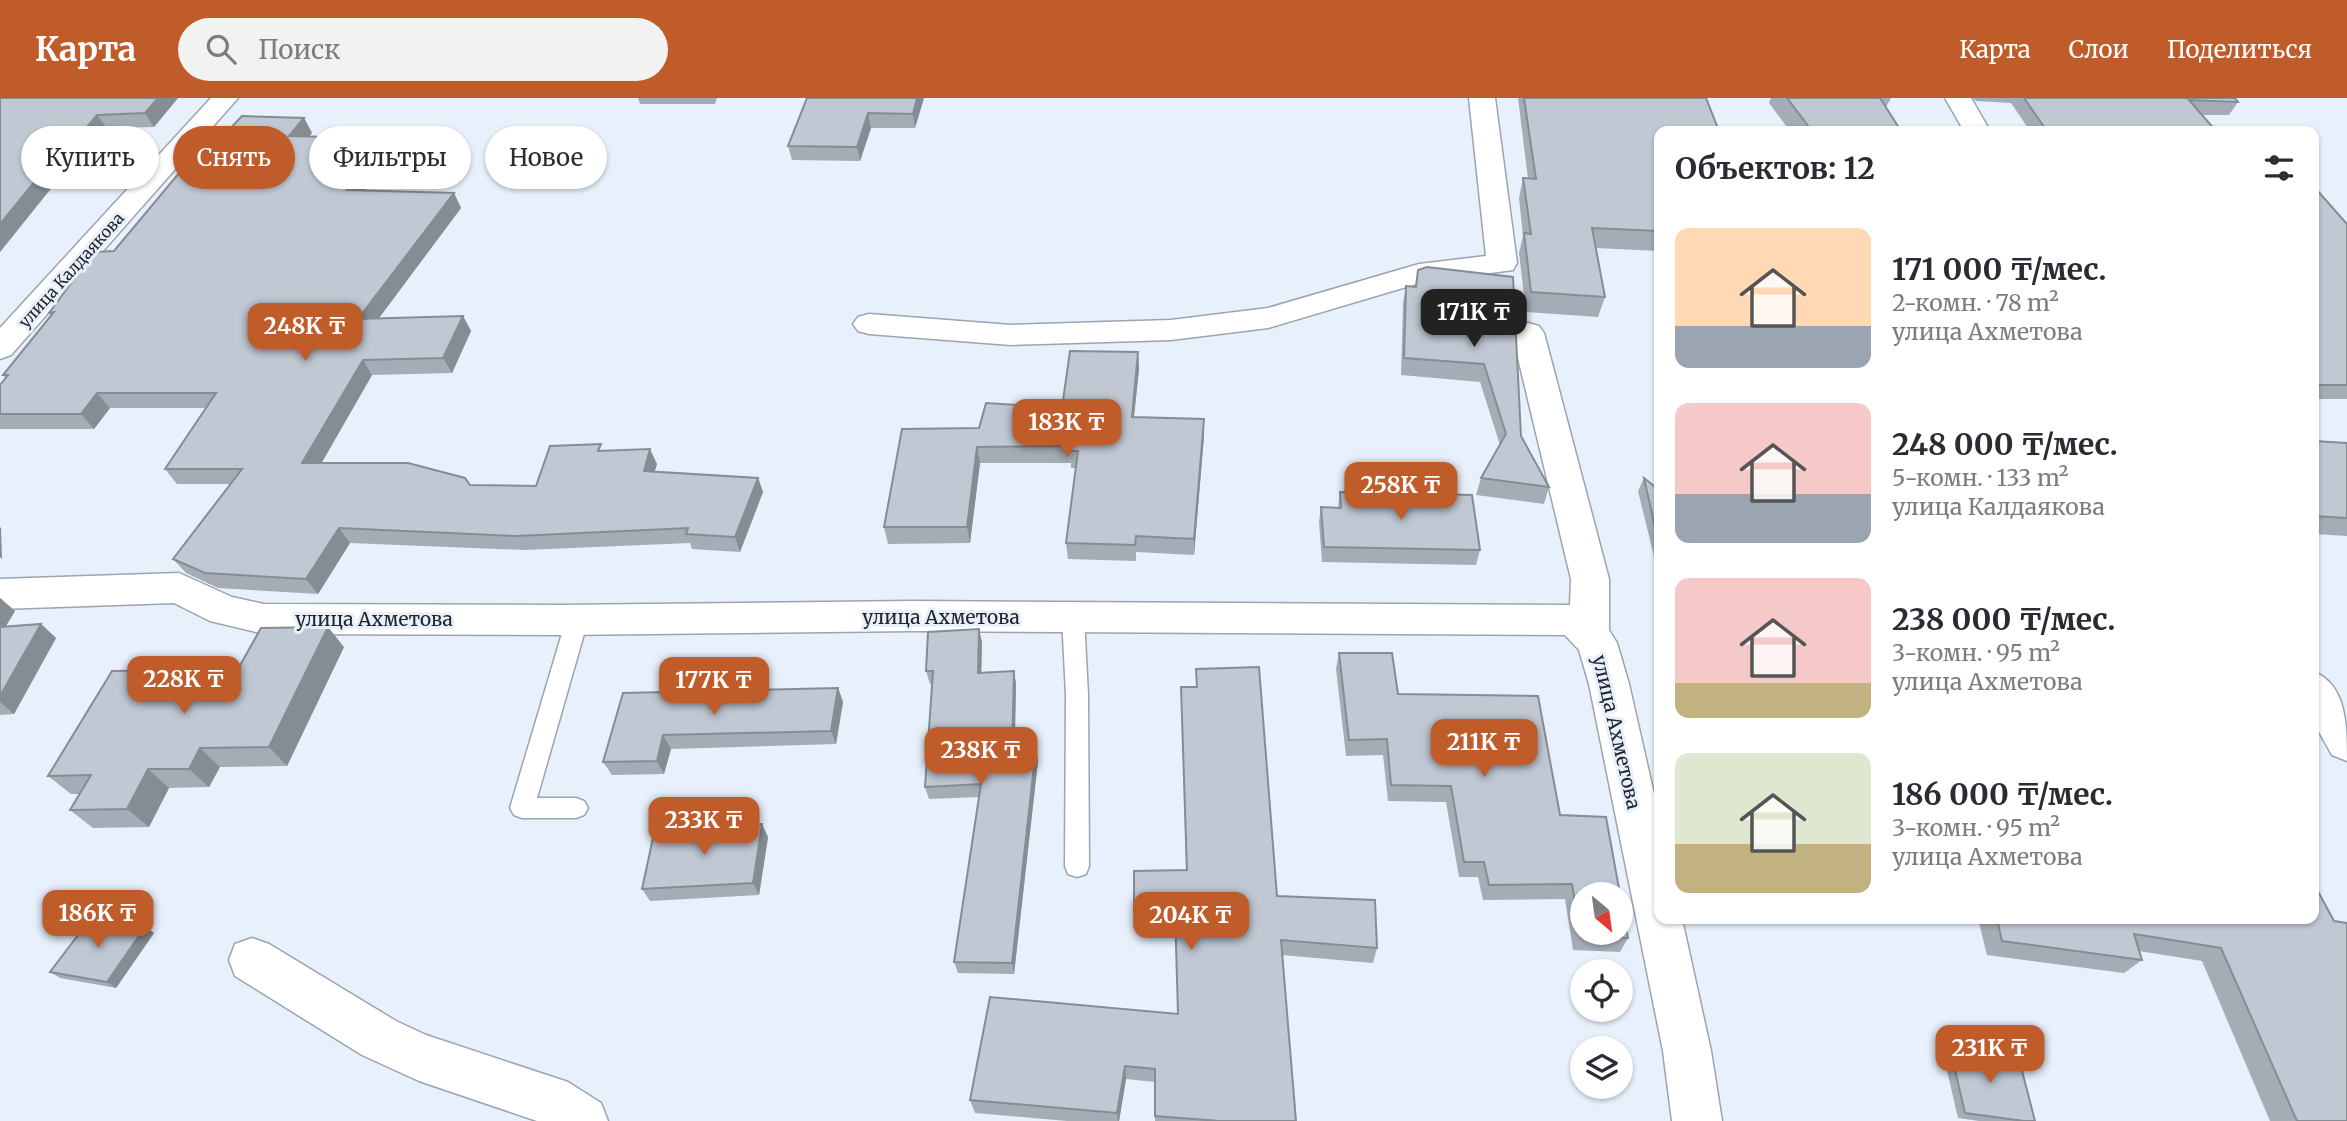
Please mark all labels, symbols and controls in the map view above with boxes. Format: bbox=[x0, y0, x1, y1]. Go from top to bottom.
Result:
search box bbox=[178, 18, 668, 81]
text: Карта bbox=[35, 29, 136, 70]
icon: search bbox=[202, 30, 240, 68]
text: Поиск bbox=[258, 33, 341, 66]
text: Карта bbox=[1959, 34, 2031, 65]
text: Слои bbox=[2069, 34, 2129, 65]
text: Поделиться bbox=[2167, 34, 2312, 65]
chip: Купить bbox=[21, 126, 159, 189]
chip: Снять bbox=[173, 126, 295, 189]
chip: Фильтры bbox=[309, 126, 471, 189]
chip: Новое bbox=[485, 126, 607, 189]
text: Объектов: 12 bbox=[1675, 149, 1875, 187]
icon: filters bbox=[2260, 149, 2298, 187]
street label: улица Калдаякова bbox=[14, 208, 128, 332]
text: 171 000 ₸/мес. bbox=[1892, 250, 2107, 288]
icon: home bbox=[1731, 256, 1815, 340]
text: 2-комн. · 78 m² bbox=[1892, 288, 2059, 317]
pin: 171K ₸ bbox=[1417, 289, 1531, 349]
text: 171K ₸ bbox=[1437, 297, 1511, 326]
pin: 248K ₸ bbox=[248, 303, 362, 363]
text: 248K ₸ bbox=[264, 311, 346, 340]
text: улица Ахметова bbox=[1892, 317, 2083, 346]
pin: 183K ₸ bbox=[1010, 400, 1124, 459]
text: 183K ₸ bbox=[1028, 407, 1106, 436]
text: 248 000 ₸/мес. bbox=[1892, 425, 2118, 463]
icon: home bbox=[1731, 431, 1815, 515]
pin: 258K ₸ bbox=[1344, 462, 1458, 522]
text: 5-комн. · 133 m² bbox=[1892, 463, 2069, 492]
text: 258K ₸ bbox=[1360, 470, 1442, 499]
text: улица Калдаякова bbox=[1892, 492, 2105, 521]
text: 238 000 ₸/мес. bbox=[1892, 600, 2116, 638]
street label: улица Ахметова bbox=[862, 605, 1020, 629]
icon: home bbox=[1731, 606, 1815, 690]
street label: улица Ахметова bbox=[295, 607, 453, 631]
text: 3-комн. · 95 m² bbox=[1892, 638, 2060, 667]
street label: улица Ахметова bbox=[1588, 653, 1646, 811]
pin: 228K ₸ bbox=[127, 656, 241, 716]
pin: 177K ₸ bbox=[657, 658, 771, 717]
text: 228K ₸ bbox=[143, 664, 225, 693]
text: 177K ₸ bbox=[675, 665, 753, 694]
text: улица Ахметова bbox=[1892, 667, 2083, 696]
pin: 211K ₸ bbox=[1427, 720, 1541, 779]
text: 211K ₸ bbox=[1447, 727, 1521, 756]
pin: 238K ₸ bbox=[924, 728, 1038, 787]
text: 238K ₸ bbox=[940, 735, 1022, 764]
text: 186 000 ₸/мес. bbox=[1892, 775, 2113, 813]
icon: home bbox=[1731, 781, 1815, 865]
pin: 233K ₸ bbox=[647, 798, 761, 857]
text: 233K ₸ bbox=[664, 805, 744, 834]
text: 3-комн. · 95 m² bbox=[1892, 813, 2060, 842]
text: улица Ахметова bbox=[1892, 842, 2083, 871]
north arrow bbox=[1570, 882, 1633, 945]
map controls bbox=[1570, 882, 1633, 1099]
pin: 186K ₸ bbox=[41, 890, 155, 950]
pin: 204K ₸ bbox=[1134, 892, 1248, 952]
text: 186K ₸ bbox=[58, 898, 138, 927]
text: 204K ₸ bbox=[1149, 900, 1233, 929]
button: locate bbox=[1570, 959, 1633, 1022]
pin: 231K ₸ bbox=[1933, 1026, 2047, 1085]
text: 231K ₸ bbox=[1951, 1033, 2029, 1062]
button: layers bbox=[1570, 1036, 1633, 1099]

